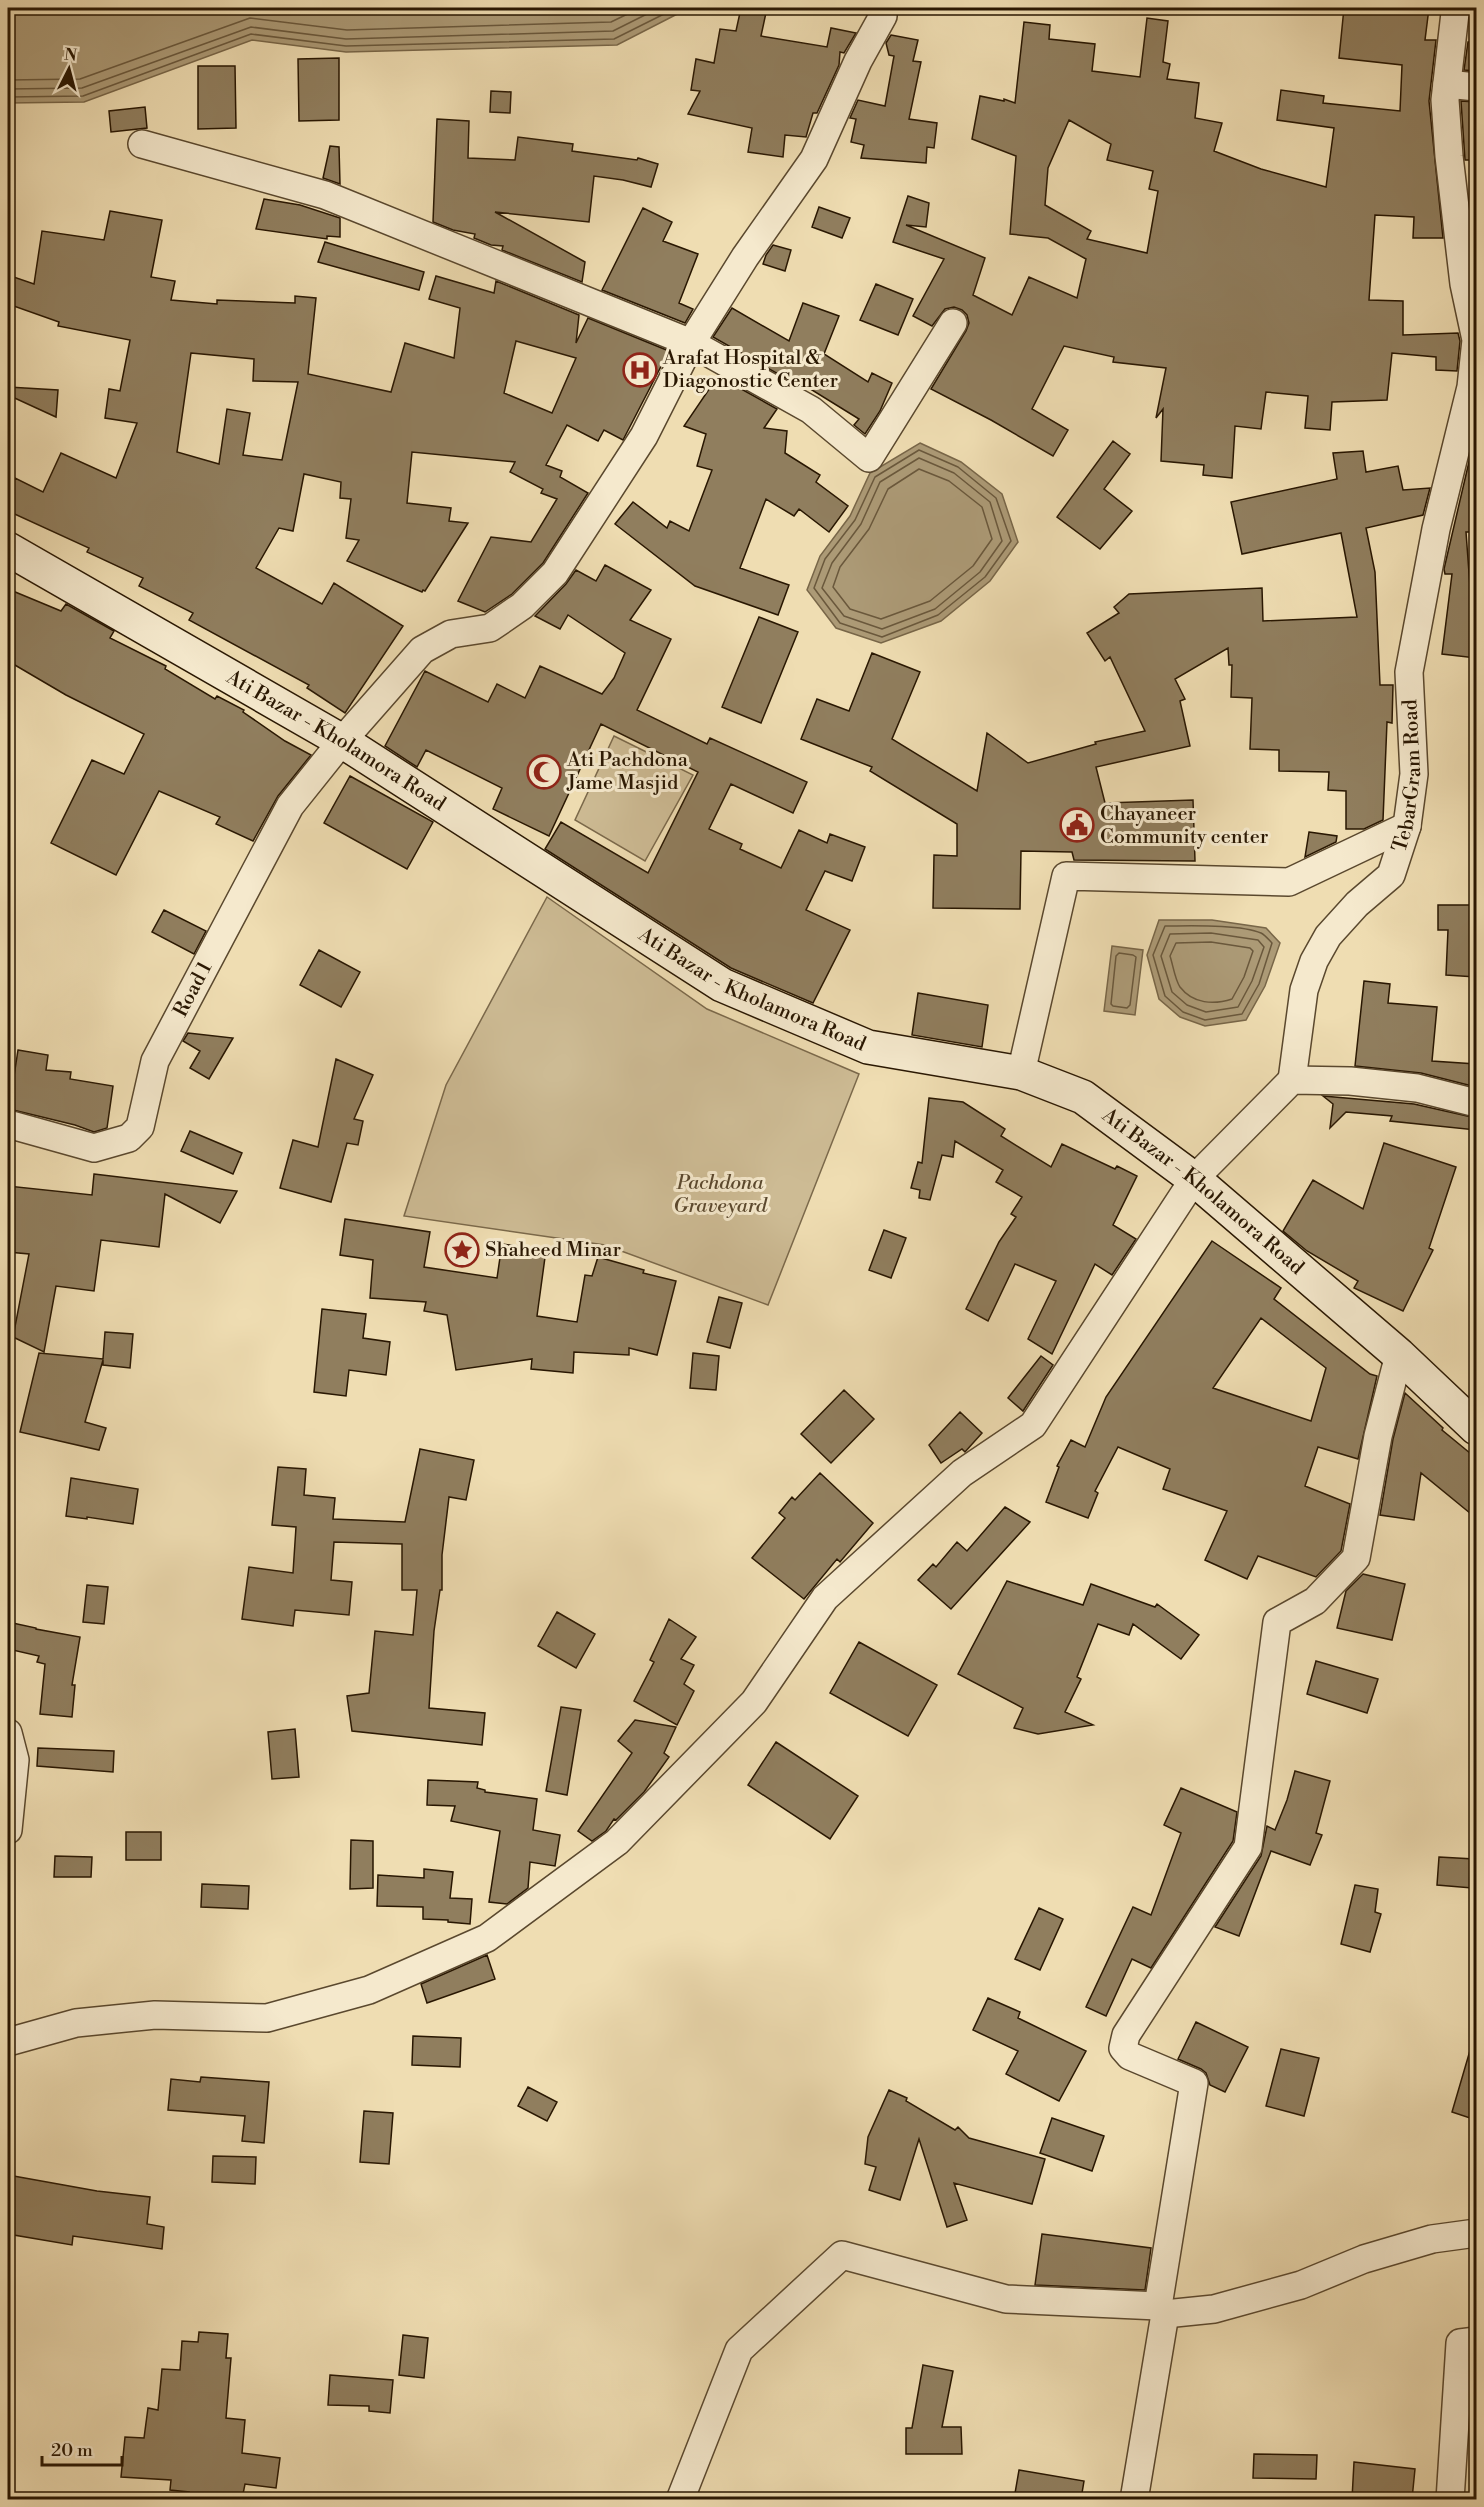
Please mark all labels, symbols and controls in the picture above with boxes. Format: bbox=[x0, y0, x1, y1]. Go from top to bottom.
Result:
north arrow bbox=[39, 39, 99, 99]
text: N bbox=[63, 44, 78, 66]
place label: Arafat Hospital & Diagonostic Center bbox=[662, 346, 839, 394]
hospital icon: Arafat Hospital & Diagonostic Center bbox=[622, 352, 658, 388]
street label: Ati Bazar - Kholamora Road bbox=[221, 664, 451, 817]
street label: TebarGram Road bbox=[1387, 698, 1427, 855]
place label: Ati Pachdona Jame Masjid bbox=[566, 748, 689, 796]
mosque icon: Ati Pachdona Jame Masjid bbox=[526, 754, 562, 790]
place label: Chayaneer Community center bbox=[1100, 802, 1269, 850]
public building icon: Chayaneer Community center bbox=[1059, 807, 1095, 843]
street label: Ati Bazar - Kholamora Road bbox=[633, 922, 870, 1057]
street label: Road 1 bbox=[168, 957, 218, 1021]
street label: Ati Bazar - Kholamora Road bbox=[1096, 1102, 1310, 1281]
park label: Pachdona Graveyard bbox=[673, 1171, 768, 1219]
place icon: Shaheed Minar bbox=[444, 1232, 480, 1268]
place label: Shaheed Minar bbox=[485, 1238, 621, 1263]
scale bar bbox=[42, 2429, 122, 2467]
text: 20 m bbox=[51, 2439, 93, 2462]

